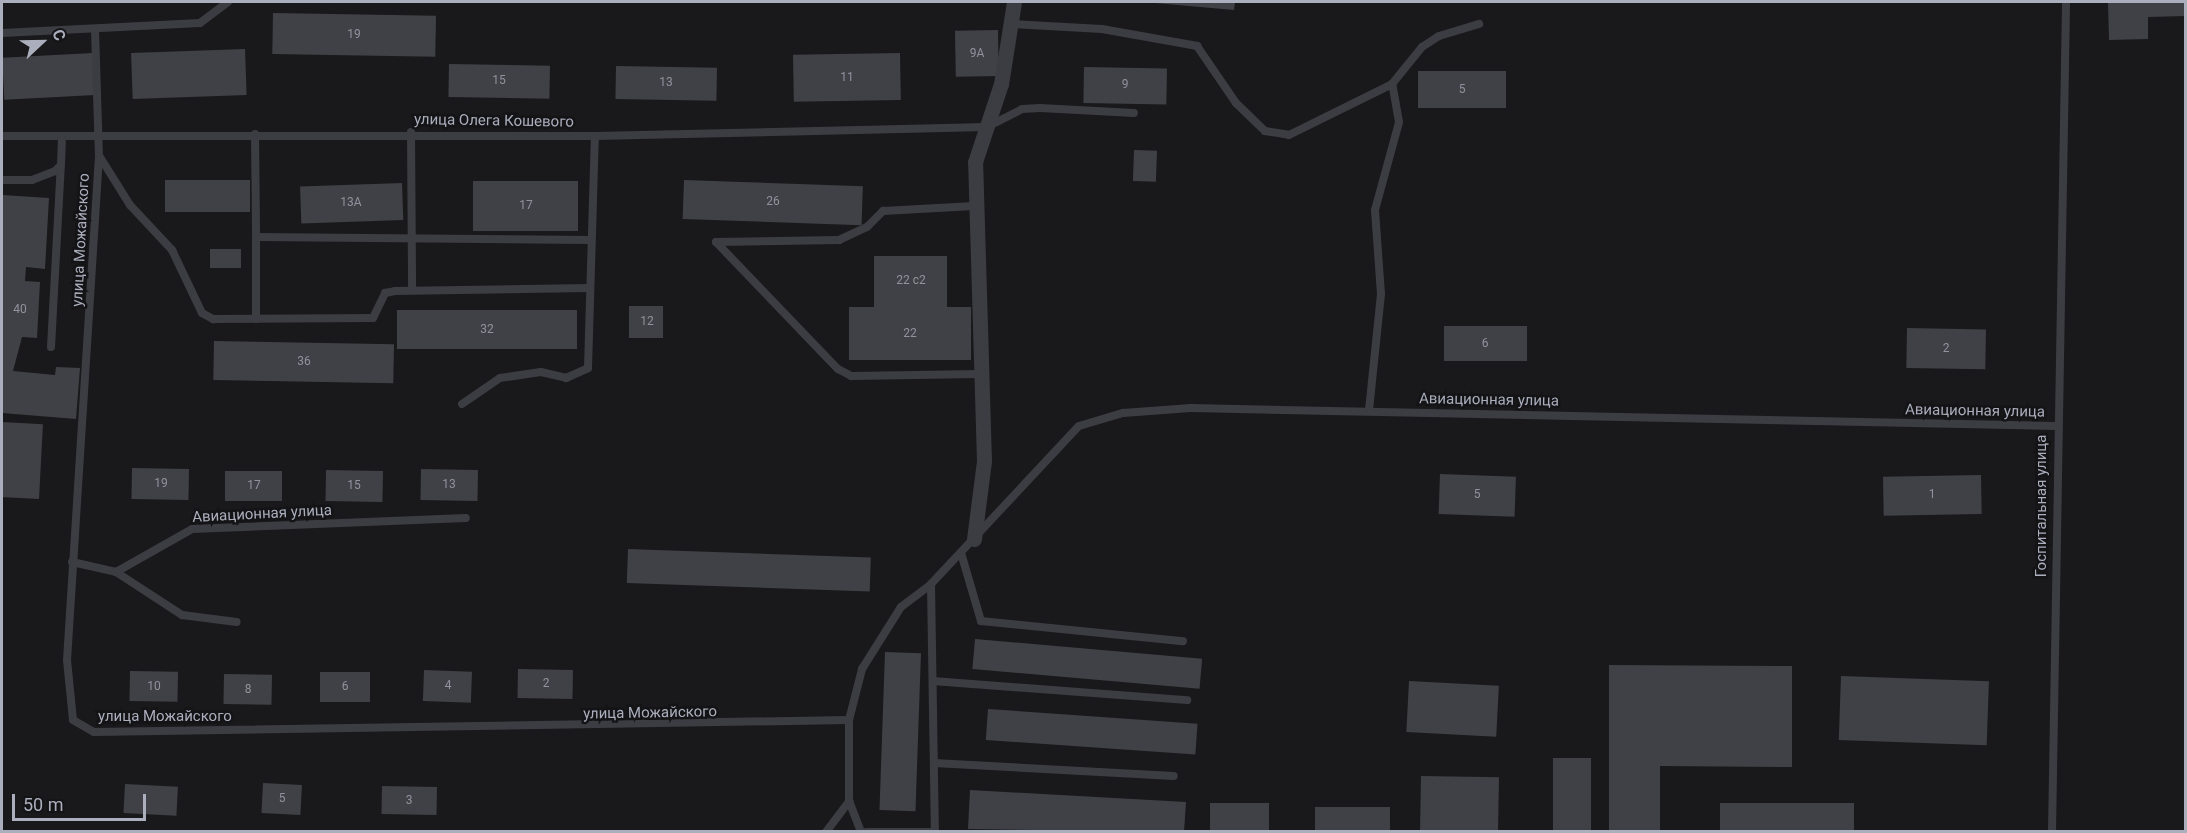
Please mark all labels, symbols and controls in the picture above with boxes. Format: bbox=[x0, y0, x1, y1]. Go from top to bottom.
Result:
north arrow bbox=[12, 12, 72, 72]
text: С bbox=[48, 27, 70, 43]
house number: 19 bbox=[347, 28, 361, 42]
house number: 9А bbox=[970, 47, 984, 61]
house number: 11 bbox=[840, 71, 854, 85]
house number: 15 bbox=[492, 74, 506, 88]
house number: 13 bbox=[659, 76, 673, 90]
house number: 9 bbox=[1122, 78, 1128, 92]
house number: 5 bbox=[1459, 83, 1465, 97]
street label: улица Олега Кошевого bbox=[414, 111, 574, 131]
street label: улица Можайского bbox=[69, 173, 93, 307]
house number: 26 bbox=[766, 195, 780, 209]
house number: 13А bbox=[340, 196, 362, 210]
house number: 17 bbox=[519, 199, 533, 213]
house number: 22 с2 bbox=[896, 274, 926, 288]
house number: 40 bbox=[13, 303, 27, 317]
house number: 12 bbox=[640, 315, 654, 329]
house number: 32 bbox=[480, 323, 494, 337]
house number: 22 bbox=[903, 327, 917, 341]
house number: 6 bbox=[1482, 337, 1488, 351]
house number: 2 bbox=[1943, 342, 1949, 356]
house number: 36 bbox=[297, 355, 311, 369]
street label: Авиационная улица bbox=[1419, 390, 1559, 410]
street label: Авиационная улица bbox=[1905, 401, 2045, 421]
street label: Госпитальная улица bbox=[2033, 435, 2051, 577]
house number: 19 bbox=[154, 477, 168, 491]
house number: 13 bbox=[442, 478, 456, 492]
house number: 17 bbox=[247, 479, 261, 493]
house number: 15 bbox=[347, 479, 361, 493]
house number: 5 bbox=[1474, 488, 1480, 502]
house number: 1 bbox=[1929, 488, 1935, 502]
street label: Авиационная улица bbox=[192, 501, 332, 527]
house number: 2 bbox=[543, 677, 549, 691]
house number: 4 bbox=[445, 679, 451, 693]
house number: 10 bbox=[147, 680, 161, 694]
house number: 6 bbox=[342, 680, 348, 694]
house number: 8 bbox=[245, 683, 251, 697]
street label: улица Можайского bbox=[583, 703, 717, 723]
street label: улица Можайского bbox=[98, 708, 232, 726]
scale bar bbox=[15, 782, 148, 820]
house number: 5 bbox=[279, 792, 285, 806]
text: 50 m bbox=[23, 794, 63, 815]
house number: 3 bbox=[406, 794, 412, 808]

